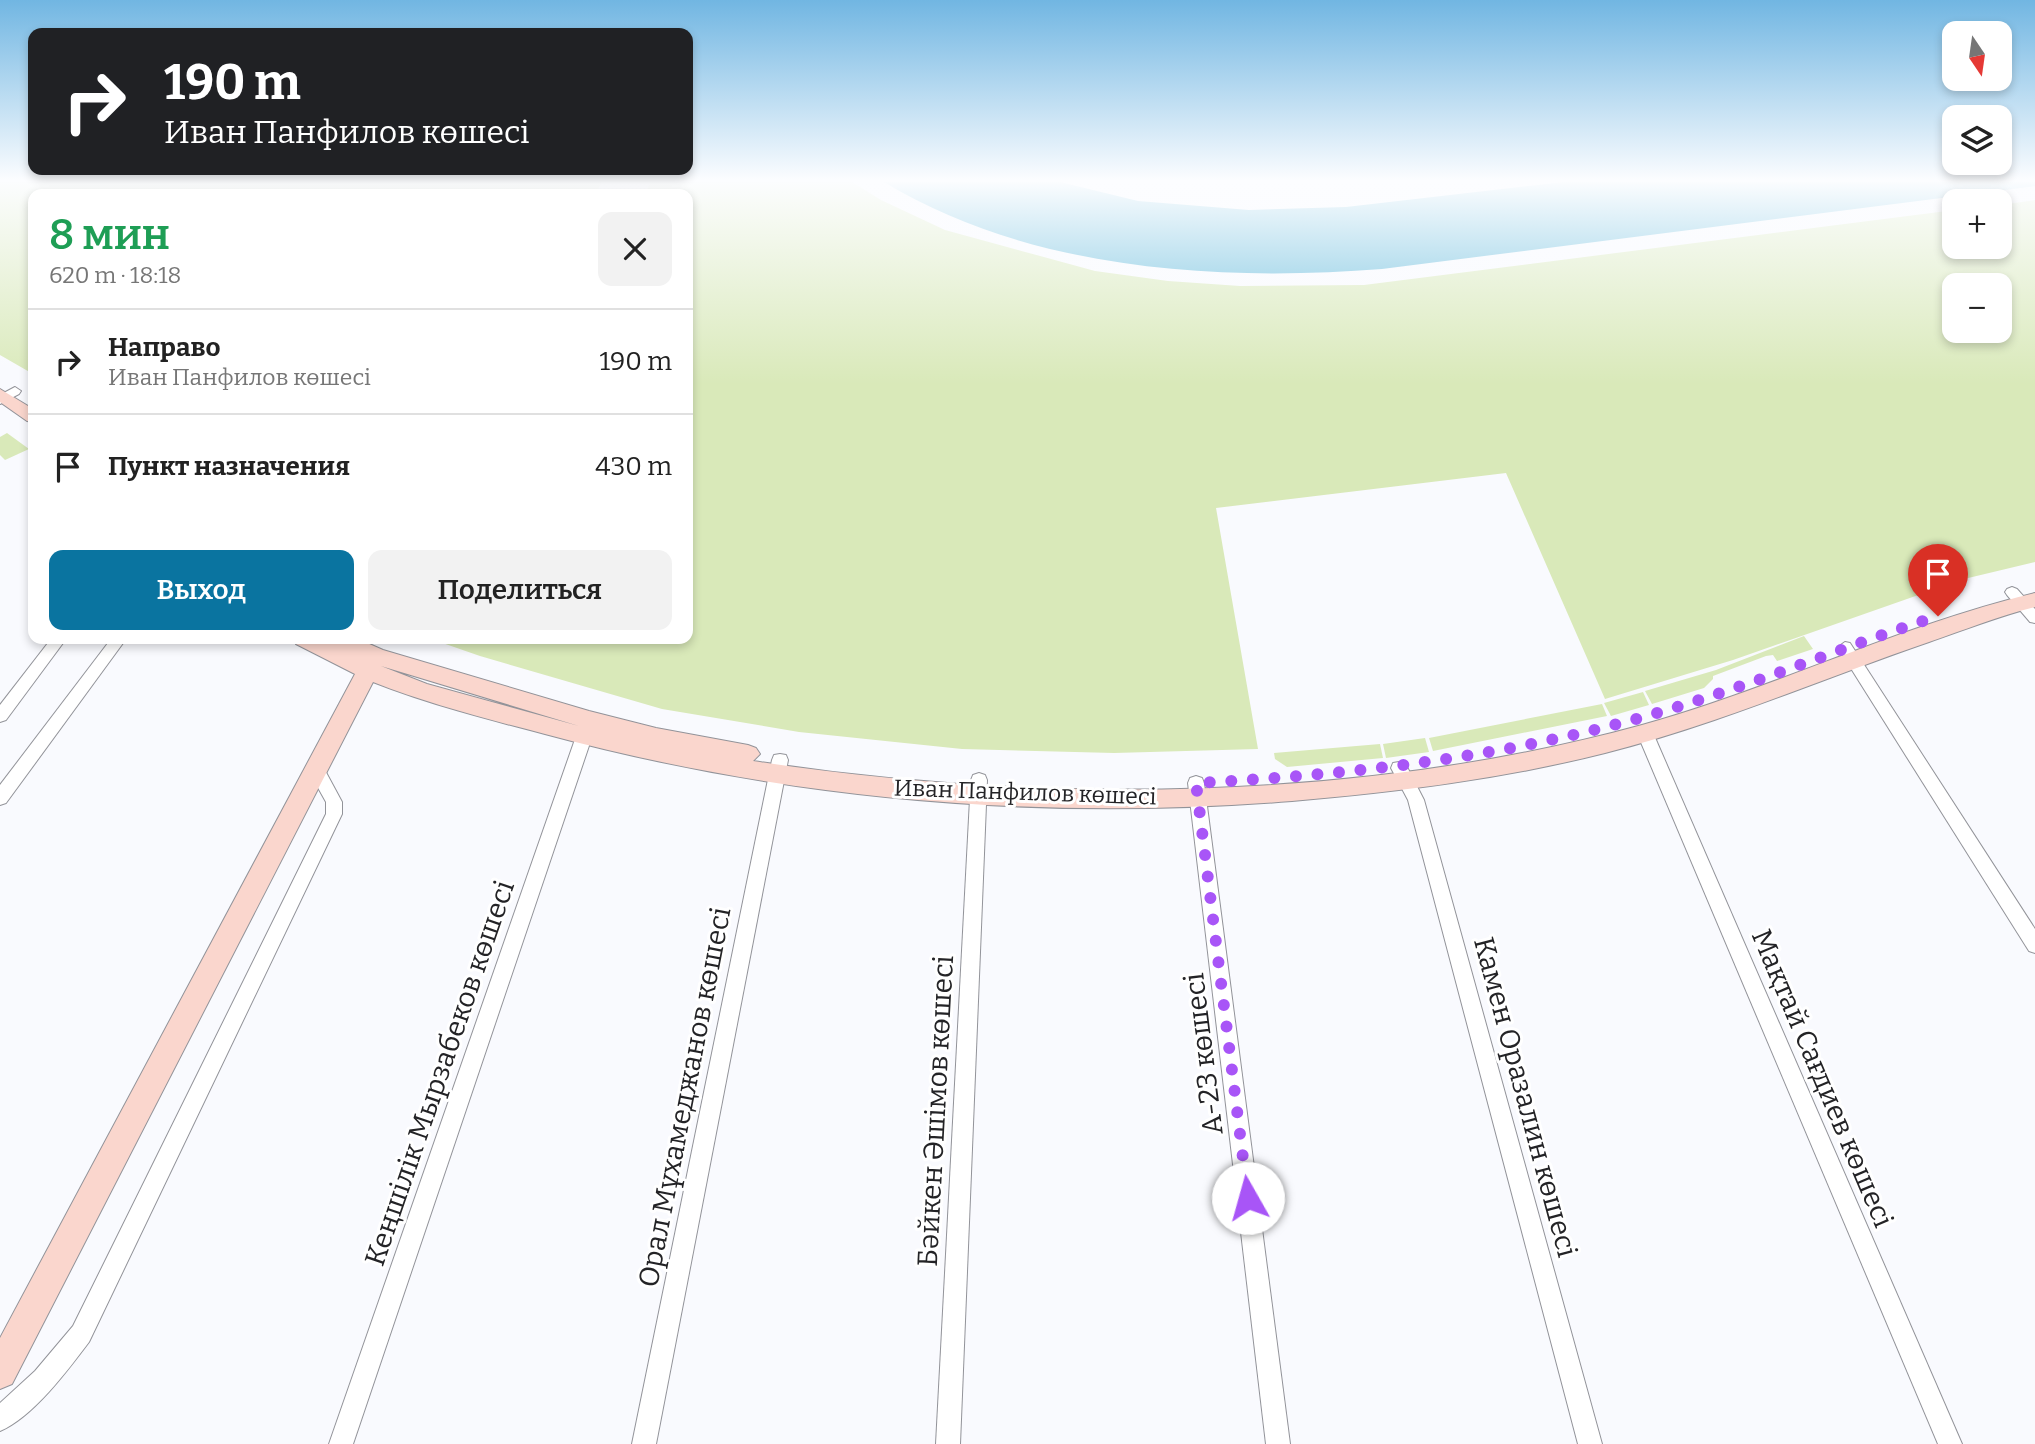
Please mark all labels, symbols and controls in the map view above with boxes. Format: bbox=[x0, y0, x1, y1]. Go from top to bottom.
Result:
north arrow bbox=[1942, 21, 2012, 91]
map controls bbox=[1942, 21, 2012, 343]
text: 190 m bbox=[164, 53, 301, 112]
icon: right bbox=[49, 56, 140, 147]
button: layers bbox=[1942, 105, 2012, 175]
text: Иван Панфилов көшесі bbox=[164, 113, 530, 151]
button: + bbox=[1942, 189, 2012, 259]
text: 8 мин bbox=[49, 210, 170, 260]
button: close bbox=[598, 212, 672, 286]
text: 620 m · 18:18 bbox=[49, 261, 181, 289]
button: − bbox=[1942, 273, 2012, 343]
text: Направо bbox=[108, 332, 221, 363]
icon: right bbox=[49, 343, 87, 381]
text: 190 m bbox=[600, 346, 672, 377]
text: Иван Панфилов көшесі bbox=[108, 363, 371, 391]
icon: arrive bbox=[49, 448, 87, 486]
text: Пункт назначения bbox=[108, 451, 350, 482]
text: 430 m bbox=[595, 451, 672, 482]
pin bbox=[1908, 544, 1968, 616]
button: Выход bbox=[49, 550, 354, 630]
button: Поделиться bbox=[368, 550, 672, 630]
icon: arrive bbox=[1919, 555, 1957, 593]
street label: Иван Панфилов көшесі bbox=[893, 773, 1157, 811]
street label: Кеңшілік Мырзабеков көшесі bbox=[358, 876, 521, 1270]
street label: Орал Мұхамеджанов көшесі bbox=[631, 904, 738, 1290]
street label: Мақтай Сағдиев көшесі bbox=[1745, 924, 1900, 1232]
street label: Камен Оразалин көшесі bbox=[1467, 934, 1584, 1261]
street label: Бәйкен Әшімов көшесі bbox=[911, 955, 960, 1267]
street label: А-23 көшесі bbox=[1177, 971, 1230, 1137]
position arrow bbox=[1211, 1161, 1285, 1235]

